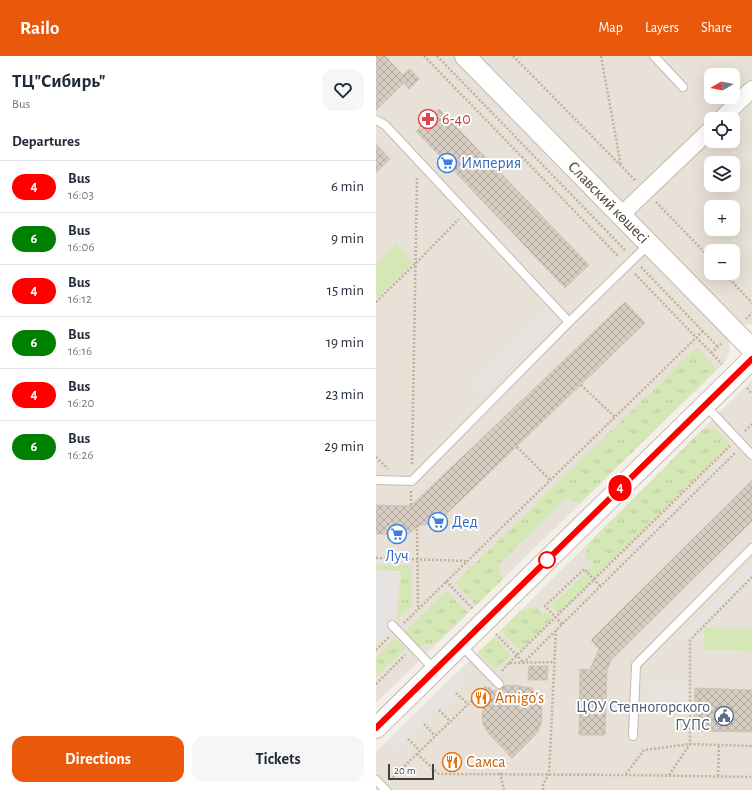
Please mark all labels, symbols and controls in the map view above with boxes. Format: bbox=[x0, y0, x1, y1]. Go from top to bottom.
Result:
text: Railo bbox=[20, 19, 59, 38]
text: Map bbox=[598, 21, 623, 35]
text: Layers bbox=[645, 21, 679, 35]
text: Share bbox=[701, 21, 732, 35]
north arrow bbox=[704, 68, 740, 104]
map controls bbox=[704, 68, 740, 280]
button: heart bbox=[322, 69, 364, 111]
text: ТЦ"Сибирь" bbox=[12, 72, 106, 91]
text: Bus bbox=[12, 98, 30, 111]
pharmacy icon: 6-40 bbox=[417, 108, 439, 130]
place label: 6-40 bbox=[442, 111, 471, 127]
button: locate bbox=[704, 112, 740, 148]
text: Departures bbox=[12, 134, 80, 149]
supermarket icon: Империя bbox=[436, 152, 458, 174]
place label: Империя bbox=[461, 155, 521, 171]
button: layers bbox=[704, 156, 740, 192]
street label: Славский көшесі bbox=[565, 158, 652, 247]
text: Bus bbox=[68, 171, 90, 186]
text: 6 min bbox=[331, 179, 364, 194]
text: 4 bbox=[30, 180, 38, 194]
text: 16:03 bbox=[68, 189, 94, 202]
button: + bbox=[704, 200, 740, 236]
text: Bus bbox=[68, 223, 90, 238]
text: 9 min bbox=[331, 231, 364, 246]
text: 6 bbox=[31, 232, 37, 246]
text: 16:06 bbox=[68, 241, 95, 254]
button: − bbox=[704, 244, 740, 280]
text: Bus bbox=[68, 275, 90, 290]
text: 15 min bbox=[327, 283, 364, 298]
text: 4 bbox=[30, 284, 38, 298]
text: 16:12 bbox=[68, 293, 92, 306]
text: Bus bbox=[68, 327, 90, 342]
text: 19 min bbox=[326, 335, 364, 350]
text: 6 bbox=[31, 336, 37, 350]
text: 16:16 bbox=[68, 345, 92, 358]
text: Bus bbox=[68, 379, 90, 394]
text: 23 min bbox=[325, 387, 364, 402]
text: 4 bbox=[30, 388, 38, 402]
text: 16:20 bbox=[68, 397, 94, 410]
text: Bus bbox=[68, 431, 90, 446]
text: 29 min bbox=[324, 439, 364, 454]
text: 6 bbox=[31, 440, 37, 454]
text: 16:26 bbox=[68, 449, 94, 462]
line badge: 4 bbox=[607, 475, 633, 501]
text: 4 bbox=[616, 481, 624, 495]
supermarket icon: Дед bbox=[427, 511, 449, 533]
place label: Дед bbox=[452, 514, 478, 530]
supermarket icon: Луч bbox=[386, 523, 408, 545]
place label: Луч bbox=[385, 548, 409, 565]
unlabelled marker bbox=[538, 551, 556, 569]
restaurant icon: Amigo's bbox=[470, 687, 492, 709]
place label: Amigo's bbox=[495, 690, 544, 706]
place label: ЦОУ Степногорского ГУПС bbox=[576, 699, 710, 733]
public building icon: ЦОУ Степногорского ГУПС bbox=[713, 705, 735, 727]
button: Directions bbox=[12, 736, 184, 782]
button: Tickets bbox=[192, 736, 364, 782]
restaurant icon: Самса bbox=[441, 751, 463, 773]
place label: Самса bbox=[466, 754, 506, 770]
scale bar bbox=[388, 762, 434, 781]
text: 20 m bbox=[394, 765, 415, 776]

